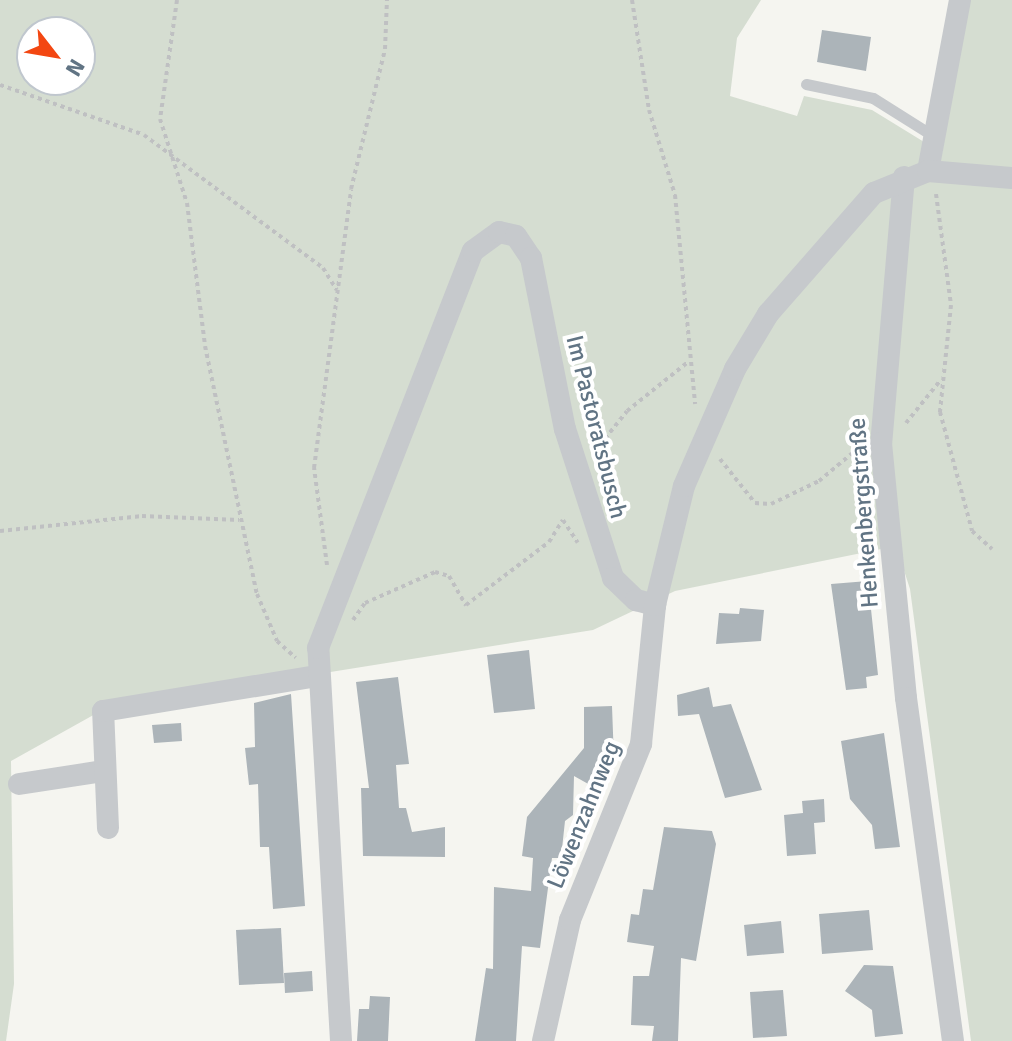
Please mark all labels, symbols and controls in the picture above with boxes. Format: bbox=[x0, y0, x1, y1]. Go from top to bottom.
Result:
north arrow bbox=[16, 16, 96, 96]
text: N bbox=[60, 54, 91, 81]
street label: Im Pastoratsbusch bbox=[559, 332, 633, 522]
street label: Henkenbergstraße bbox=[843, 417, 885, 609]
street label: Löwenzahnweg bbox=[541, 737, 627, 893]

